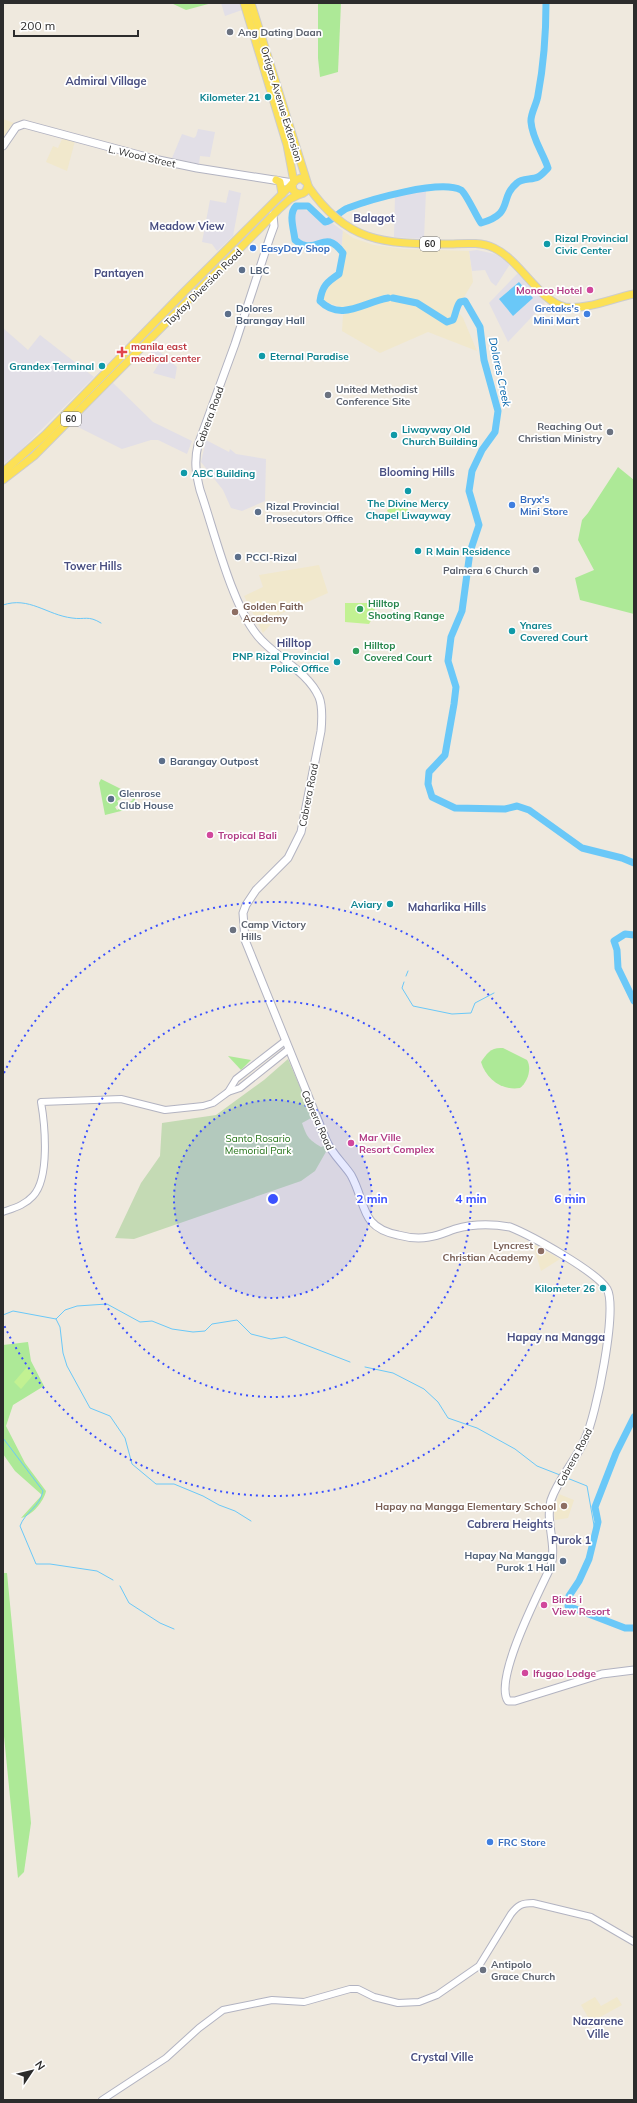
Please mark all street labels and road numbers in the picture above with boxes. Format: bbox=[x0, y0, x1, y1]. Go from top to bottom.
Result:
street label: Ortigas Avenue Extension bbox=[258, 45, 305, 163]
street label: L. Wood Street bbox=[107, 142, 177, 171]
road number: 60 bbox=[420, 237, 440, 251]
street label: Taytay Diversion Road bbox=[162, 246, 245, 329]
street label: Cabrera Road bbox=[192, 385, 227, 450]
road number: 60 bbox=[61, 412, 81, 426]
street label: Cabrera Road bbox=[296, 762, 321, 828]
street label: Cabrera Road bbox=[299, 1088, 337, 1152]
street label: Cabrera Road bbox=[554, 1426, 595, 1489]

